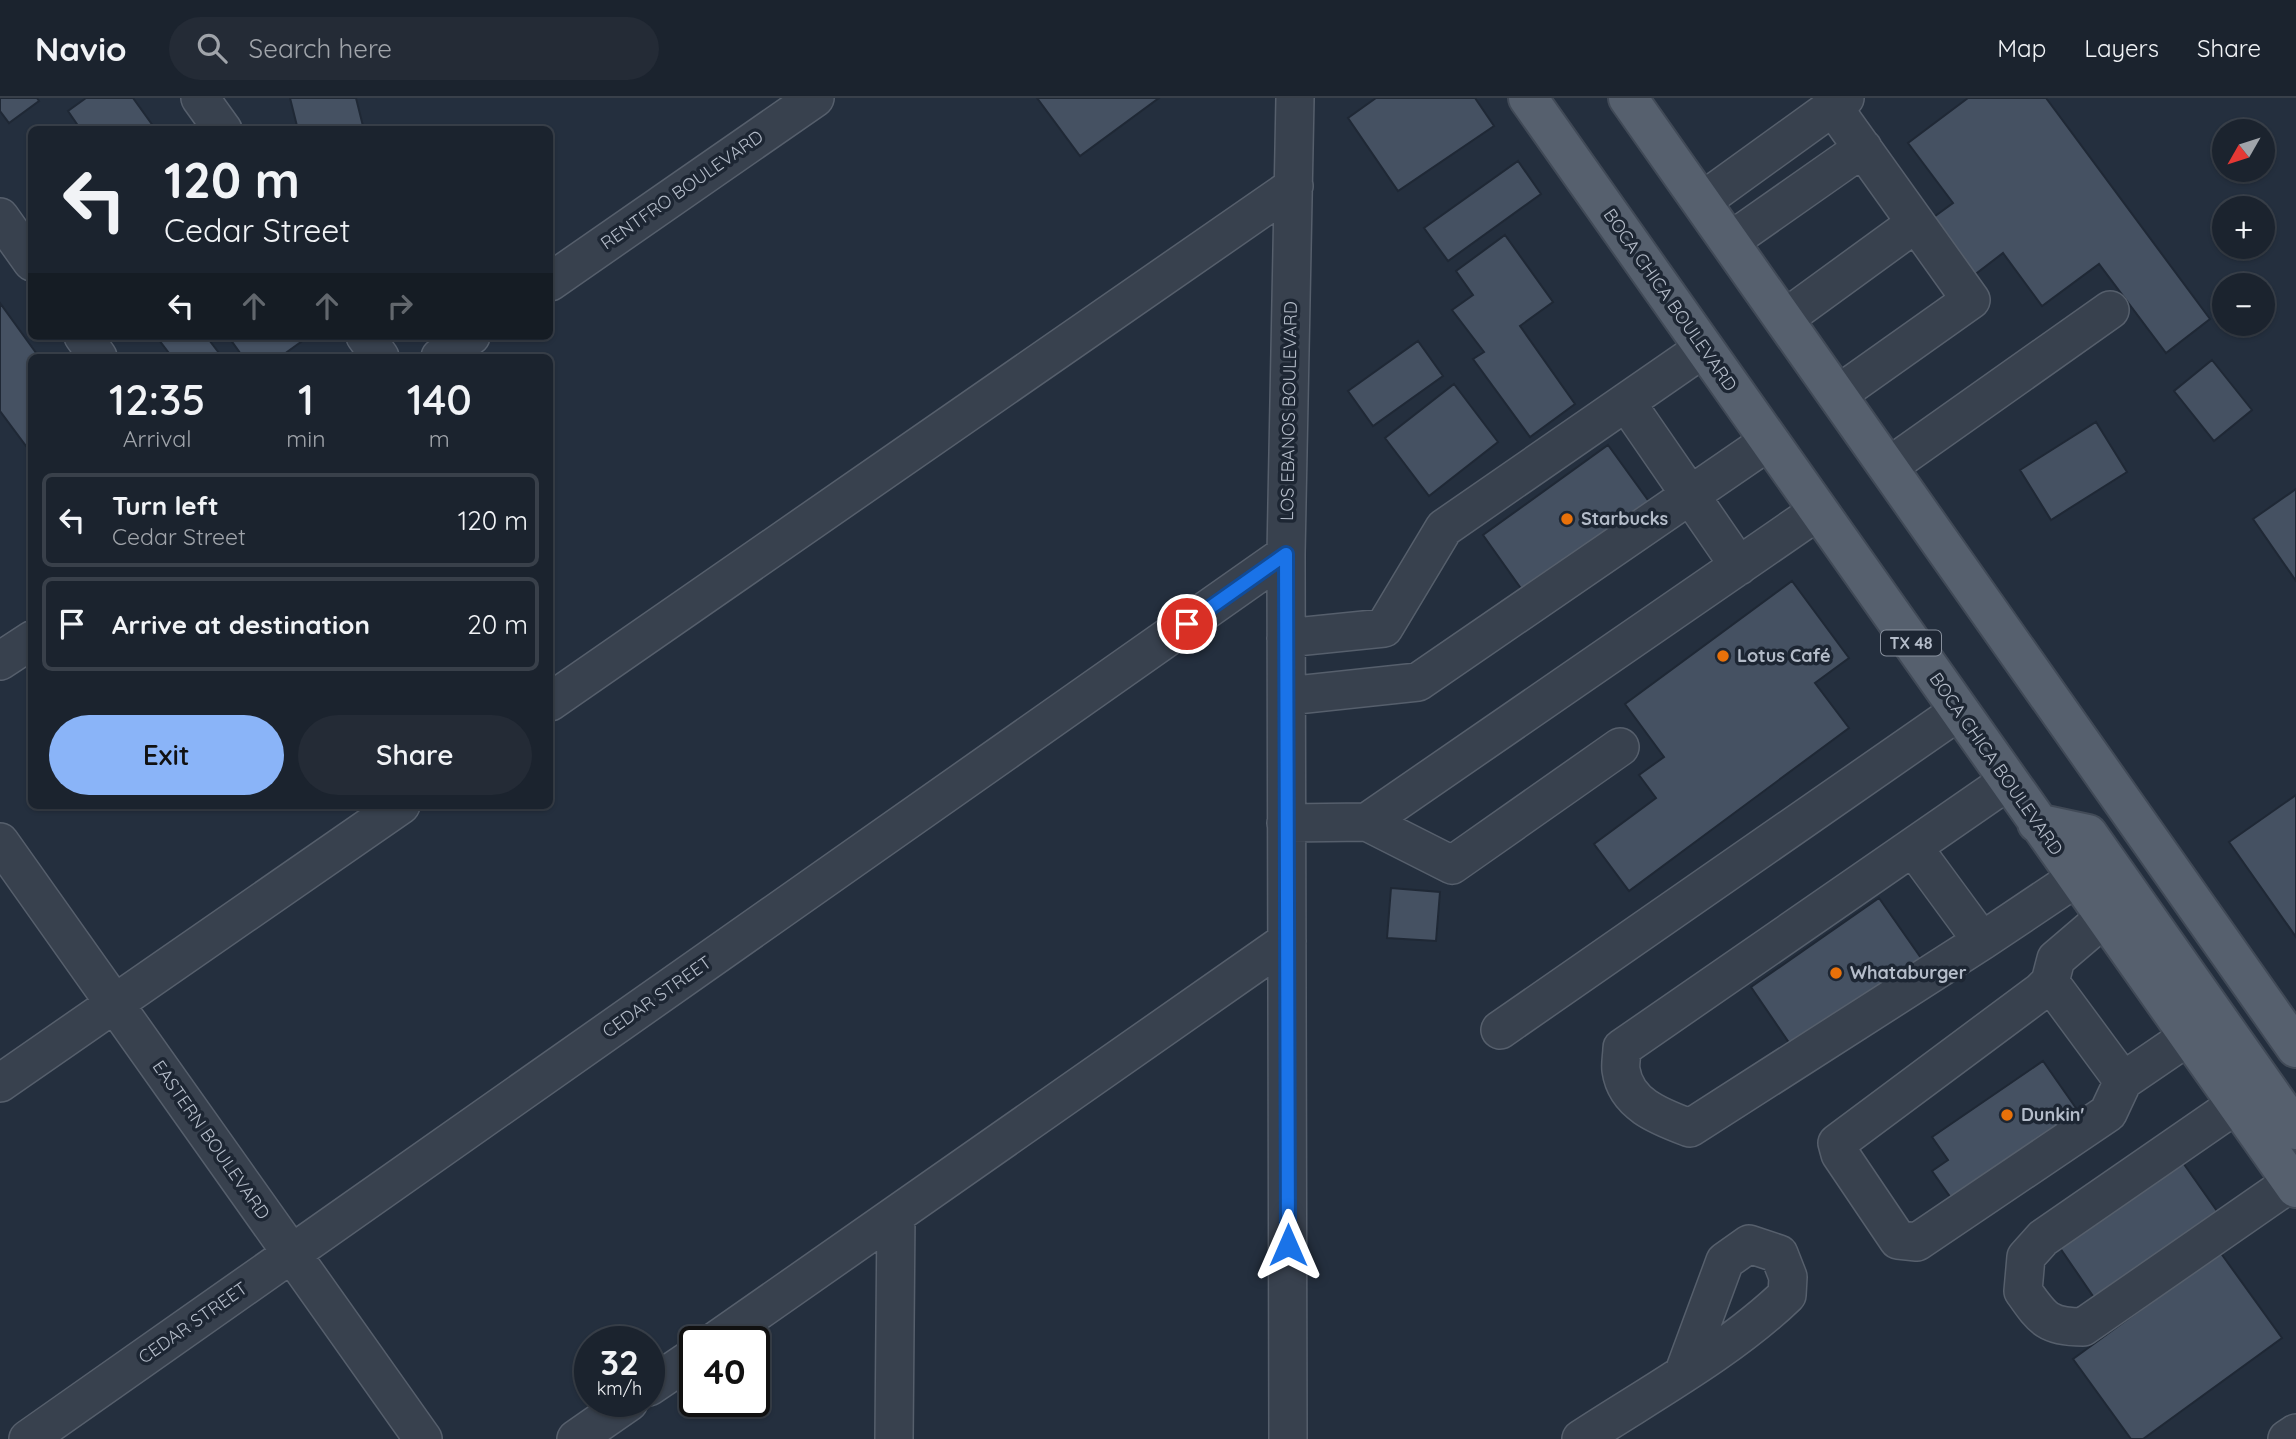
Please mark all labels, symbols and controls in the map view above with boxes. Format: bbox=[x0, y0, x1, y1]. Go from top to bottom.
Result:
search box bbox=[169, 17, 659, 80]
text: Navio bbox=[35, 28, 127, 69]
icon: search bbox=[193, 29, 231, 67]
text: Search here bbox=[249, 32, 392, 65]
text: Map bbox=[1997, 33, 2046, 63]
text: Layers bbox=[2084, 33, 2159, 63]
text: Share bbox=[2197, 33, 2261, 63]
north arrow bbox=[2212, 119, 2275, 182]
map controls bbox=[2212, 119, 2275, 336]
street label: RENTFRO BOULEVARD bbox=[596, 125, 767, 254]
text: 120 m bbox=[164, 149, 300, 210]
icon: left bbox=[49, 154, 140, 245]
button: + bbox=[2212, 196, 2275, 259]
street label: BOCA CHICA BOULEVARD bbox=[1599, 204, 1742, 395]
text: Cedar Street bbox=[164, 210, 350, 250]
button: − bbox=[2212, 273, 2275, 336]
icon: left bbox=[162, 287, 200, 325]
icon: ahead bbox=[235, 287, 273, 325]
icon: ahead bbox=[308, 287, 346, 325]
icon: right bbox=[381, 287, 419, 325]
street label: LOS EBANOS BOULEVARD bbox=[1275, 301, 1302, 521]
text: 12:35 bbox=[109, 373, 205, 426]
text: 1 bbox=[298, 373, 314, 426]
text: 140 bbox=[407, 373, 472, 426]
text: Arrival bbox=[123, 424, 192, 453]
text: min bbox=[286, 424, 326, 453]
text: m bbox=[429, 424, 450, 453]
text: Turn left bbox=[112, 489, 219, 522]
icon: left bbox=[53, 501, 91, 539]
text: 120 m bbox=[458, 504, 528, 537]
place label: Starbucks bbox=[1581, 507, 1669, 530]
marker: Starbucks bbox=[1559, 511, 1575, 527]
text: Cedar Street bbox=[112, 522, 246, 551]
pin bbox=[1157, 594, 1217, 654]
icon: arrive bbox=[53, 605, 91, 643]
icon: arrive bbox=[1168, 605, 1206, 643]
text: Arrive at destination bbox=[112, 608, 370, 641]
text: 20 m bbox=[467, 608, 528, 641]
road number: TX 48 bbox=[1881, 630, 1941, 656]
place label: Lotus Café bbox=[1737, 644, 1831, 667]
marker: Lotus Café bbox=[1715, 648, 1731, 664]
street label: BOCA CHICA BOULEVARD bbox=[1925, 668, 2068, 859]
button: Exit bbox=[49, 715, 284, 795]
button: Share bbox=[298, 715, 532, 795]
street label: CEDAR STREET bbox=[598, 950, 716, 1043]
place label: Whataburger bbox=[1850, 961, 1967, 984]
marker: Whataburger bbox=[1828, 965, 1844, 981]
street label: EASTERN BOULEVARD bbox=[148, 1056, 275, 1224]
place label: Dunkin' bbox=[2021, 1103, 2084, 1126]
marker: Dunkin' bbox=[1999, 1107, 2015, 1123]
position arrow bbox=[1251, 1208, 1325, 1282]
street label: CEDAR STREET bbox=[134, 1276, 252, 1369]
speed limit sign: 40 bbox=[679, 1326, 770, 1417]
text: 32 bbox=[600, 1340, 639, 1384]
text: km/h bbox=[597, 1377, 642, 1400]

